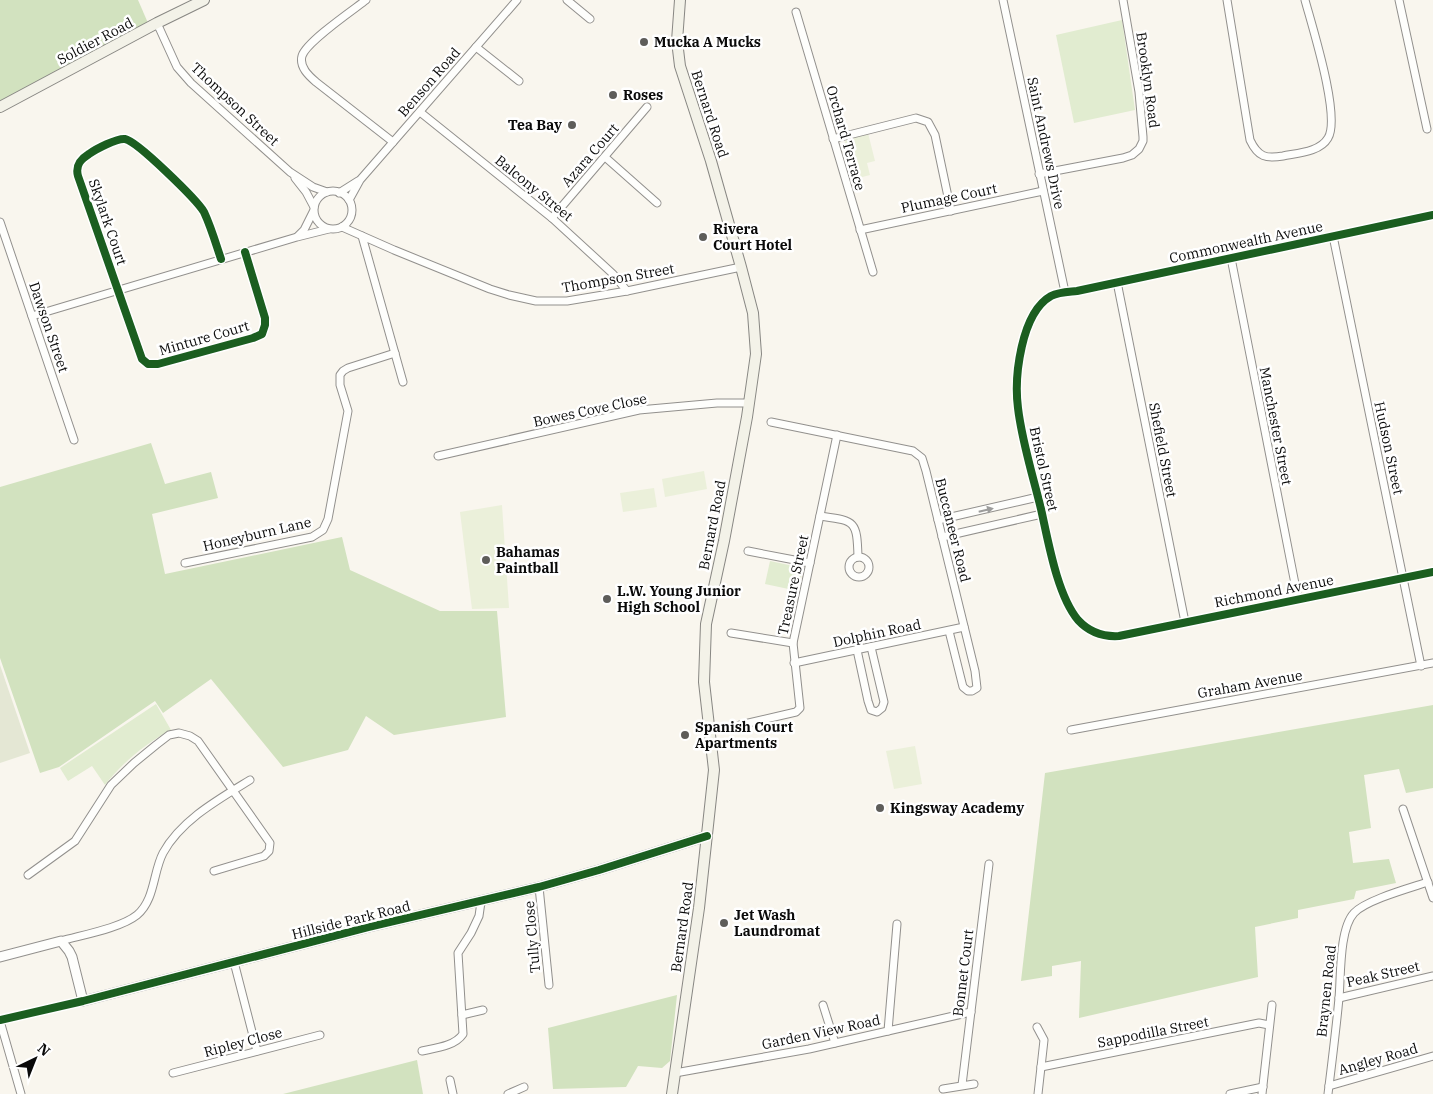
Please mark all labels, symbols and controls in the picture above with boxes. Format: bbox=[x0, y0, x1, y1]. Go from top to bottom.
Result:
street label: Soldier Road bbox=[54, 13, 137, 69]
street label: Brooklyn Road bbox=[1132, 31, 1164, 130]
place label: Mucka A Mucks bbox=[654, 33, 761, 51]
marker: Mucka A Mucks bbox=[638, 36, 650, 48]
street label: Benson Road bbox=[394, 43, 464, 120]
street label: Thompson Street bbox=[187, 59, 283, 149]
street label: Bernard Road bbox=[687, 68, 733, 161]
street label: Saint Andrews Drive bbox=[1023, 75, 1069, 211]
street label: Orchard Terrace bbox=[822, 83, 870, 193]
place label: Roses bbox=[623, 86, 663, 104]
marker: Roses bbox=[607, 89, 619, 101]
place label: Tea Bay bbox=[508, 116, 562, 134]
street label: Azara Court bbox=[557, 119, 623, 191]
marker: Tea Bay bbox=[566, 119, 578, 131]
street label: Balcony Street bbox=[491, 151, 577, 225]
street label: Skylark Court bbox=[85, 176, 131, 268]
street label: Plumage Court bbox=[899, 179, 999, 217]
street label: Commonwealth Avenue bbox=[1168, 217, 1324, 267]
place label: Rivera Court Hotel bbox=[713, 220, 793, 254]
marker: Rivera Court Hotel bbox=[697, 231, 709, 243]
street label: Thompson Street bbox=[560, 259, 676, 297]
street label: Dawson Street bbox=[25, 279, 73, 375]
street label: Minture Court bbox=[157, 317, 251, 359]
street label: Manchester Street bbox=[1256, 365, 1296, 487]
street label: Bowes Cove Close bbox=[531, 389, 649, 431]
street label: Hudson Street bbox=[1370, 400, 1408, 496]
street label: Shefield Street bbox=[1145, 401, 1181, 499]
street label: Bristol Street bbox=[1026, 425, 1062, 513]
street label: Buccaneer Road bbox=[931, 476, 975, 584]
street label: Bernard Road bbox=[694, 478, 730, 571]
one-way arrow bbox=[978, 506, 993, 514]
street label: Honeyburn Lane bbox=[201, 513, 313, 555]
street label: Treasure Street bbox=[774, 533, 812, 637]
place label: Bahamas Paintball bbox=[496, 543, 560, 577]
marker: Bahamas Paintball bbox=[480, 554, 492, 566]
street label: Richmond Avenue bbox=[1213, 571, 1335, 611]
place label: L.W. Young Junior High School bbox=[617, 582, 741, 616]
marker: L.W. Young Junior High School bbox=[601, 593, 613, 605]
street label: Dolphin Road bbox=[831, 615, 923, 651]
street label: Graham Avenue bbox=[1196, 666, 1304, 702]
place label: Spanish Court Apartments bbox=[695, 718, 793, 752]
marker: Spanish Court Apartments bbox=[679, 729, 691, 741]
place label: Kingsway Academy bbox=[890, 799, 1024, 817]
marker: Kingsway Academy bbox=[874, 802, 886, 814]
street label: Bernard Road bbox=[667, 880, 697, 973]
street label: Hillside Park Road bbox=[290, 896, 413, 943]
street label: Tully Close bbox=[520, 900, 544, 974]
place label: Jet Wash Laundromat bbox=[734, 906, 820, 940]
marker: Jet Wash Laundromat bbox=[718, 917, 730, 929]
street label: Bonnet Court bbox=[949, 928, 977, 1018]
street label: Braynen Road bbox=[1312, 944, 1340, 1038]
street label: Peak Street bbox=[1345, 957, 1421, 991]
street label: Garden View Road bbox=[760, 1011, 882, 1053]
street label: Sappodilla Street bbox=[1096, 1012, 1210, 1052]
street label: Ripley Close bbox=[202, 1023, 284, 1061]
north arrow bbox=[10, 1034, 60, 1084]
text: N bbox=[34, 1039, 54, 1060]
street label: Angley Road bbox=[1336, 1039, 1420, 1079]

